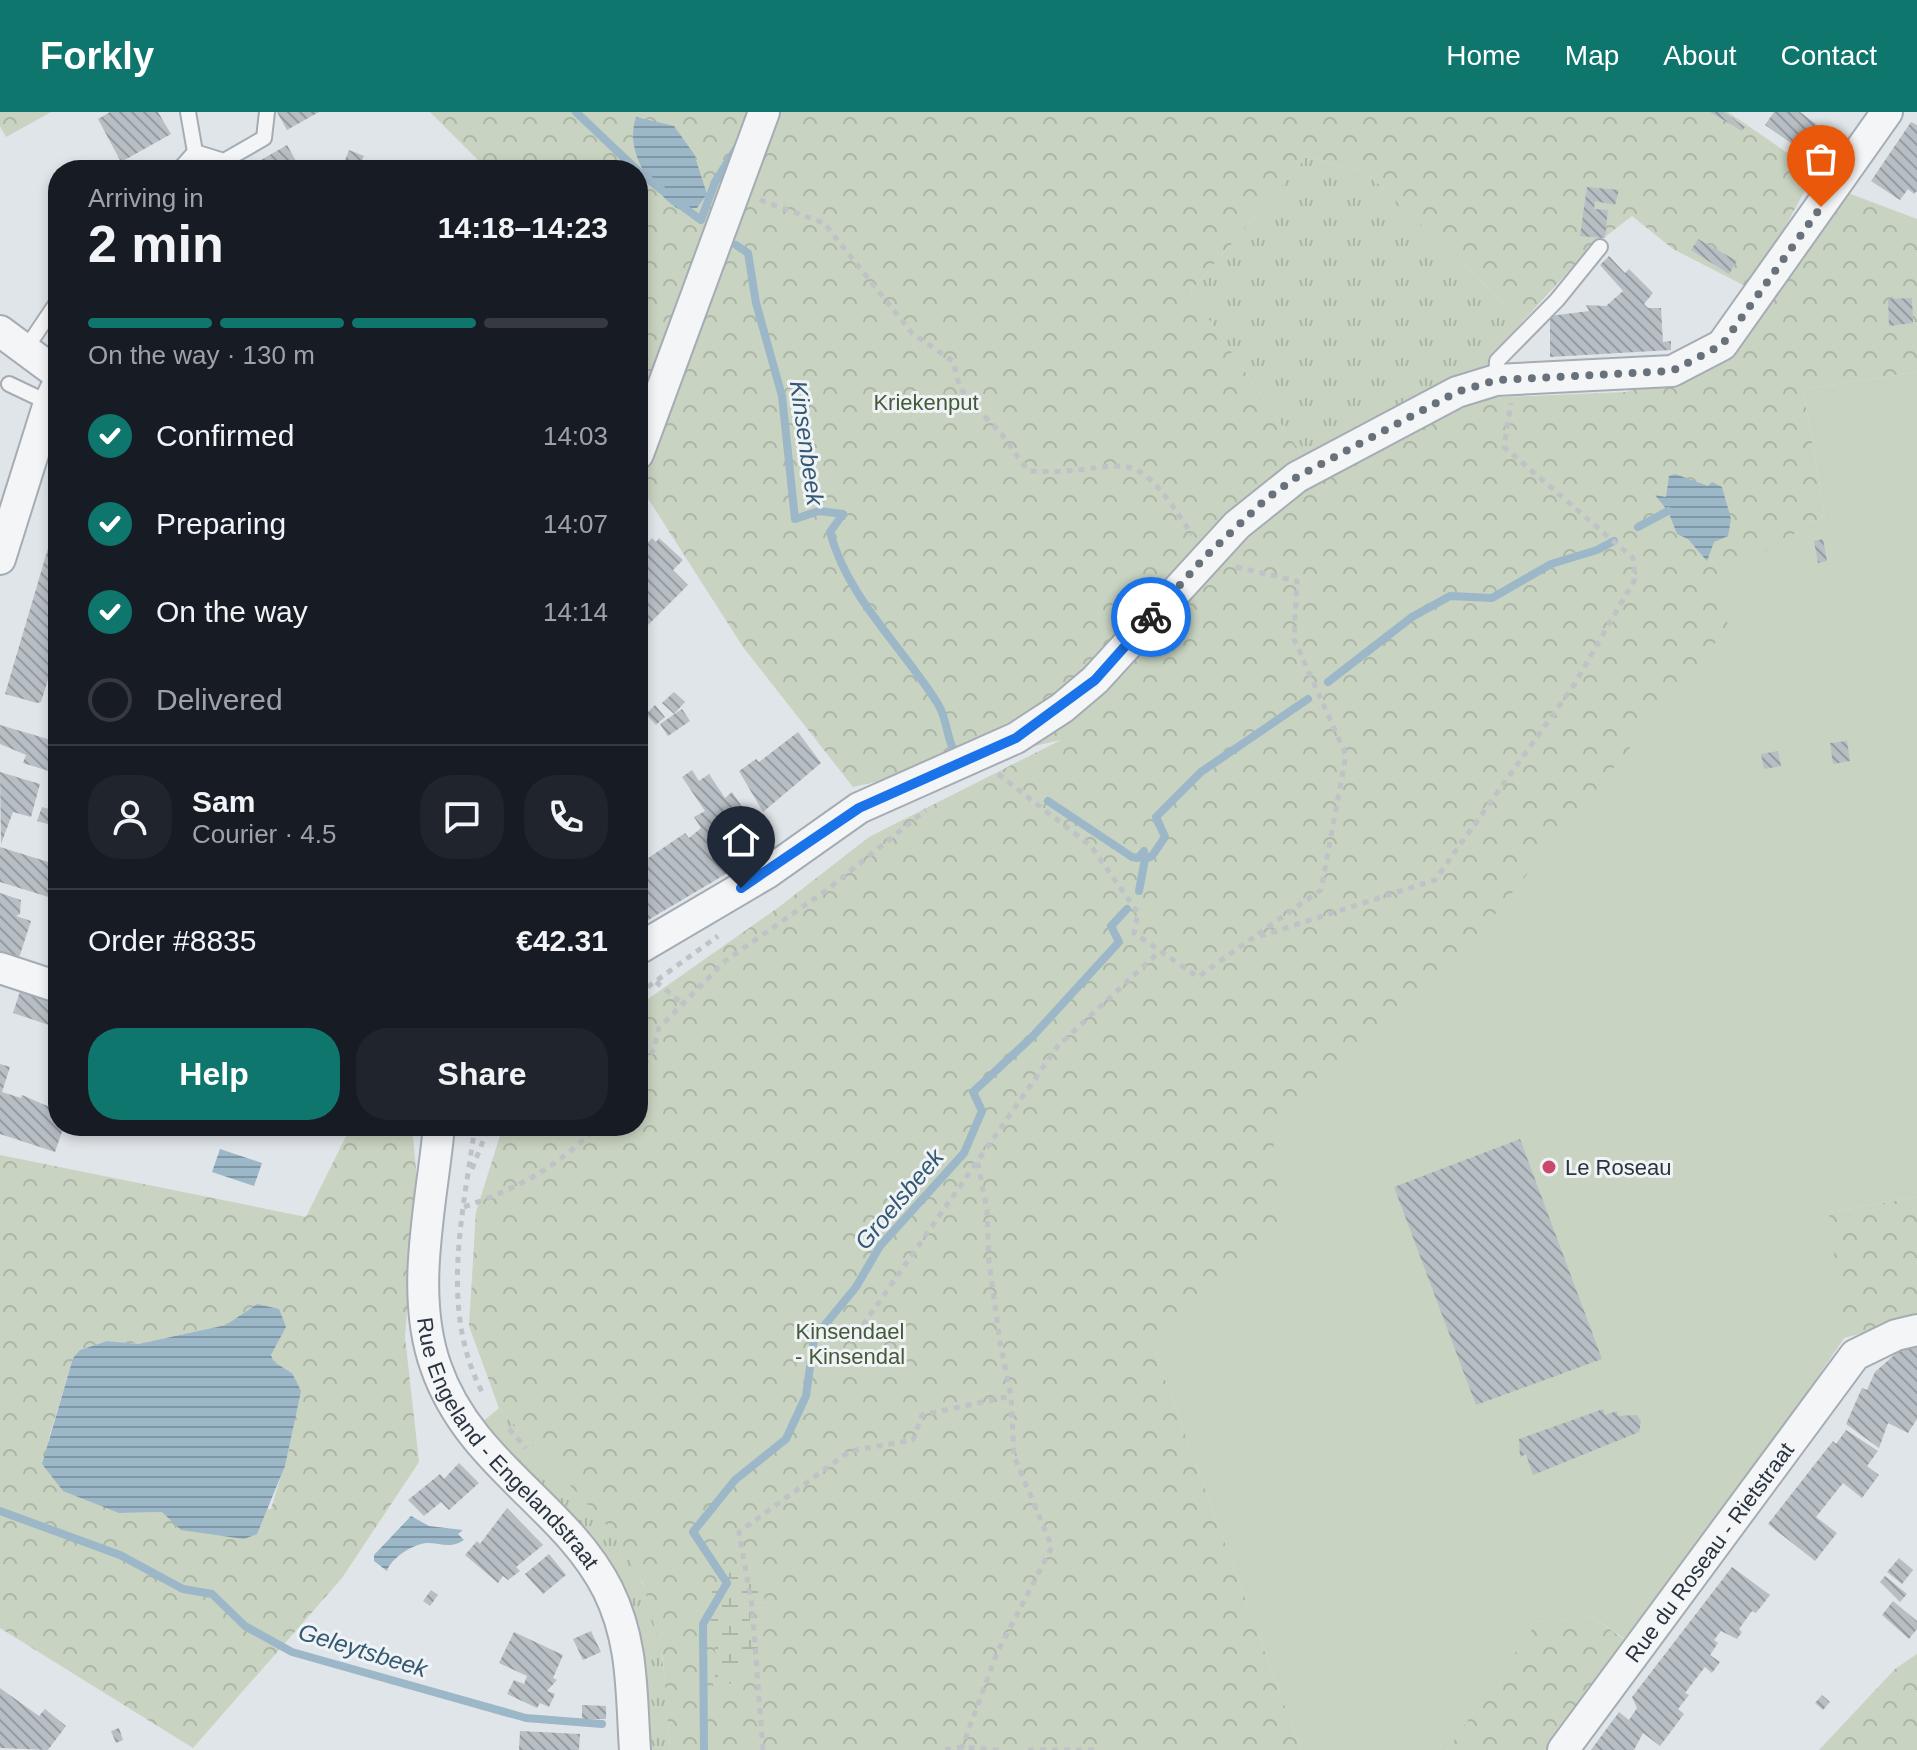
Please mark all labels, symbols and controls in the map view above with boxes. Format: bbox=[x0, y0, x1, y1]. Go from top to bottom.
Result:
text: Forkly bbox=[40, 35, 154, 77]
text: Home bbox=[1446, 40, 1521, 71]
text: Map bbox=[1565, 40, 1619, 71]
text: About bbox=[1663, 40, 1737, 71]
text: Contact bbox=[1781, 40, 1877, 71]
pin bbox=[1787, 125, 1855, 207]
icon: bag bbox=[1799, 137, 1843, 181]
text: Arriving in bbox=[88, 183, 204, 213]
text: 14:18–14:23 bbox=[438, 211, 608, 244]
text: 2 min bbox=[88, 215, 224, 273]
text: On the way · 130 m bbox=[88, 340, 315, 370]
water label: Kinsenbeek bbox=[785, 379, 829, 509]
park label: Kriekenput bbox=[873, 390, 979, 415]
icon: check bbox=[88, 414, 132, 458]
text: Confirmed bbox=[156, 419, 294, 452]
text: 14:03 bbox=[543, 421, 608, 451]
icon: check bbox=[88, 502, 132, 546]
text: Preparing bbox=[156, 507, 286, 540]
text: 14:07 bbox=[543, 509, 608, 539]
courier bbox=[1111, 577, 1191, 657]
icon: check bbox=[88, 590, 132, 634]
text: On the way bbox=[156, 595, 308, 628]
icon: bike bbox=[1129, 595, 1173, 639]
text: 14:14 bbox=[543, 597, 608, 627]
text: Delivered bbox=[156, 683, 283, 716]
button: person bbox=[88, 775, 172, 859]
button: chat bbox=[420, 775, 504, 859]
button: phone bbox=[524, 775, 608, 859]
text: Sam bbox=[192, 785, 255, 818]
pin bbox=[707, 806, 775, 888]
icon: home bbox=[719, 818, 763, 862]
text: Courier · 4.5 bbox=[192, 819, 337, 849]
text: Order #8835 bbox=[88, 924, 256, 957]
text: €42.31 bbox=[516, 924, 608, 957]
button: Help bbox=[88, 1028, 340, 1120]
button: Share bbox=[356, 1028, 608, 1120]
water label: Groelsbeek bbox=[849, 1142, 950, 1255]
place label: Le Roseau bbox=[1565, 1155, 1671, 1180]
marker: Le Roseau bbox=[1540, 1158, 1558, 1176]
street label: Rue Engeland - Engelandstraat bbox=[412, 1316, 604, 1573]
park label: Kinsendael - Kinsendal bbox=[795, 1319, 905, 1369]
street label: Rue du Roseau - Rietstraat bbox=[1620, 1437, 1799, 1667]
water label: Geleytsbeek bbox=[295, 1618, 433, 1683]

